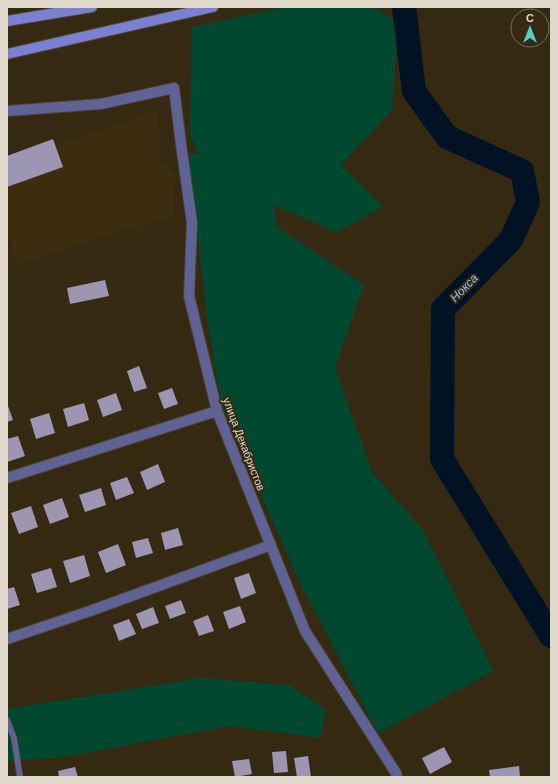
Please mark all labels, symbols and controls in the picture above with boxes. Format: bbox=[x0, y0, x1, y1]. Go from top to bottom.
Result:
north arrow bbox=[510, 8, 550, 48]
text: С bbox=[526, 11, 534, 25]
water label: Нокса bbox=[447, 270, 482, 306]
street label: улица Декабристов bbox=[220, 395, 268, 493]

